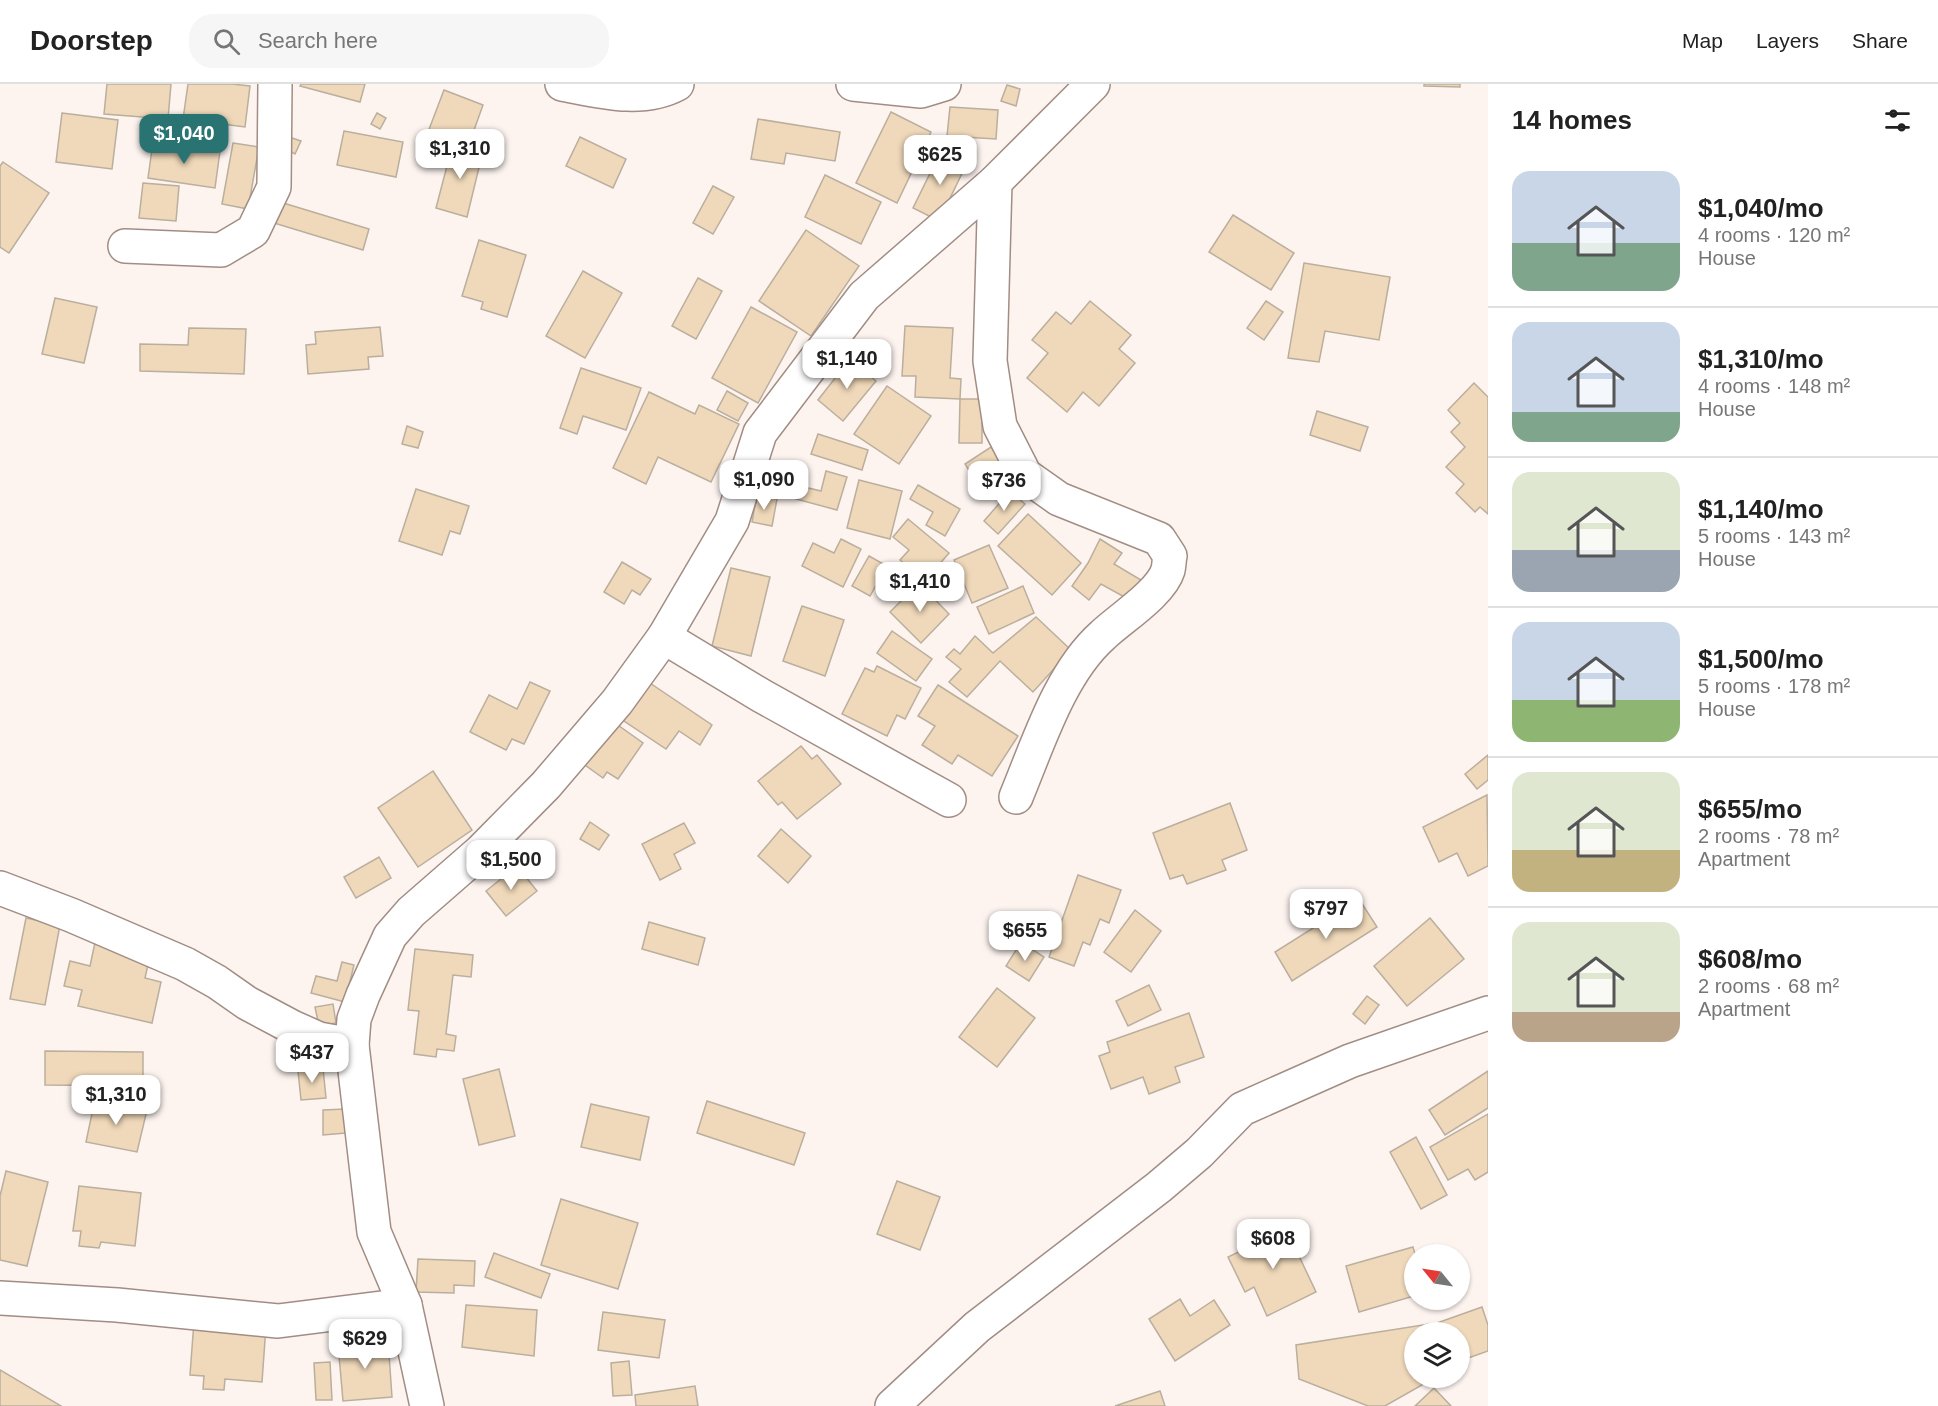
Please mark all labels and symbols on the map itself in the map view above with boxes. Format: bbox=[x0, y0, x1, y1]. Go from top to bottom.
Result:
pin: $1,040 bbox=[135, 114, 233, 165]
pin: $1,310 bbox=[411, 129, 509, 180]
pin: $625 bbox=[904, 135, 976, 186]
pin: $1,140 bbox=[798, 339, 896, 390]
pin: $1,090 bbox=[715, 460, 813, 511]
pin: $736 bbox=[968, 461, 1040, 512]
pin: $1,410 bbox=[871, 562, 969, 613]
pin: $1,500 bbox=[462, 840, 560, 891]
pin: $797 bbox=[1290, 889, 1362, 940]
pin: $655 bbox=[989, 911, 1061, 962]
pin: $437 bbox=[276, 1033, 348, 1084]
pin: $1,310 bbox=[67, 1075, 165, 1126]
pin: $608 bbox=[1237, 1219, 1309, 1270]
north arrow bbox=[1404, 1244, 1470, 1310]
pin: $629 bbox=[329, 1319, 401, 1370]

